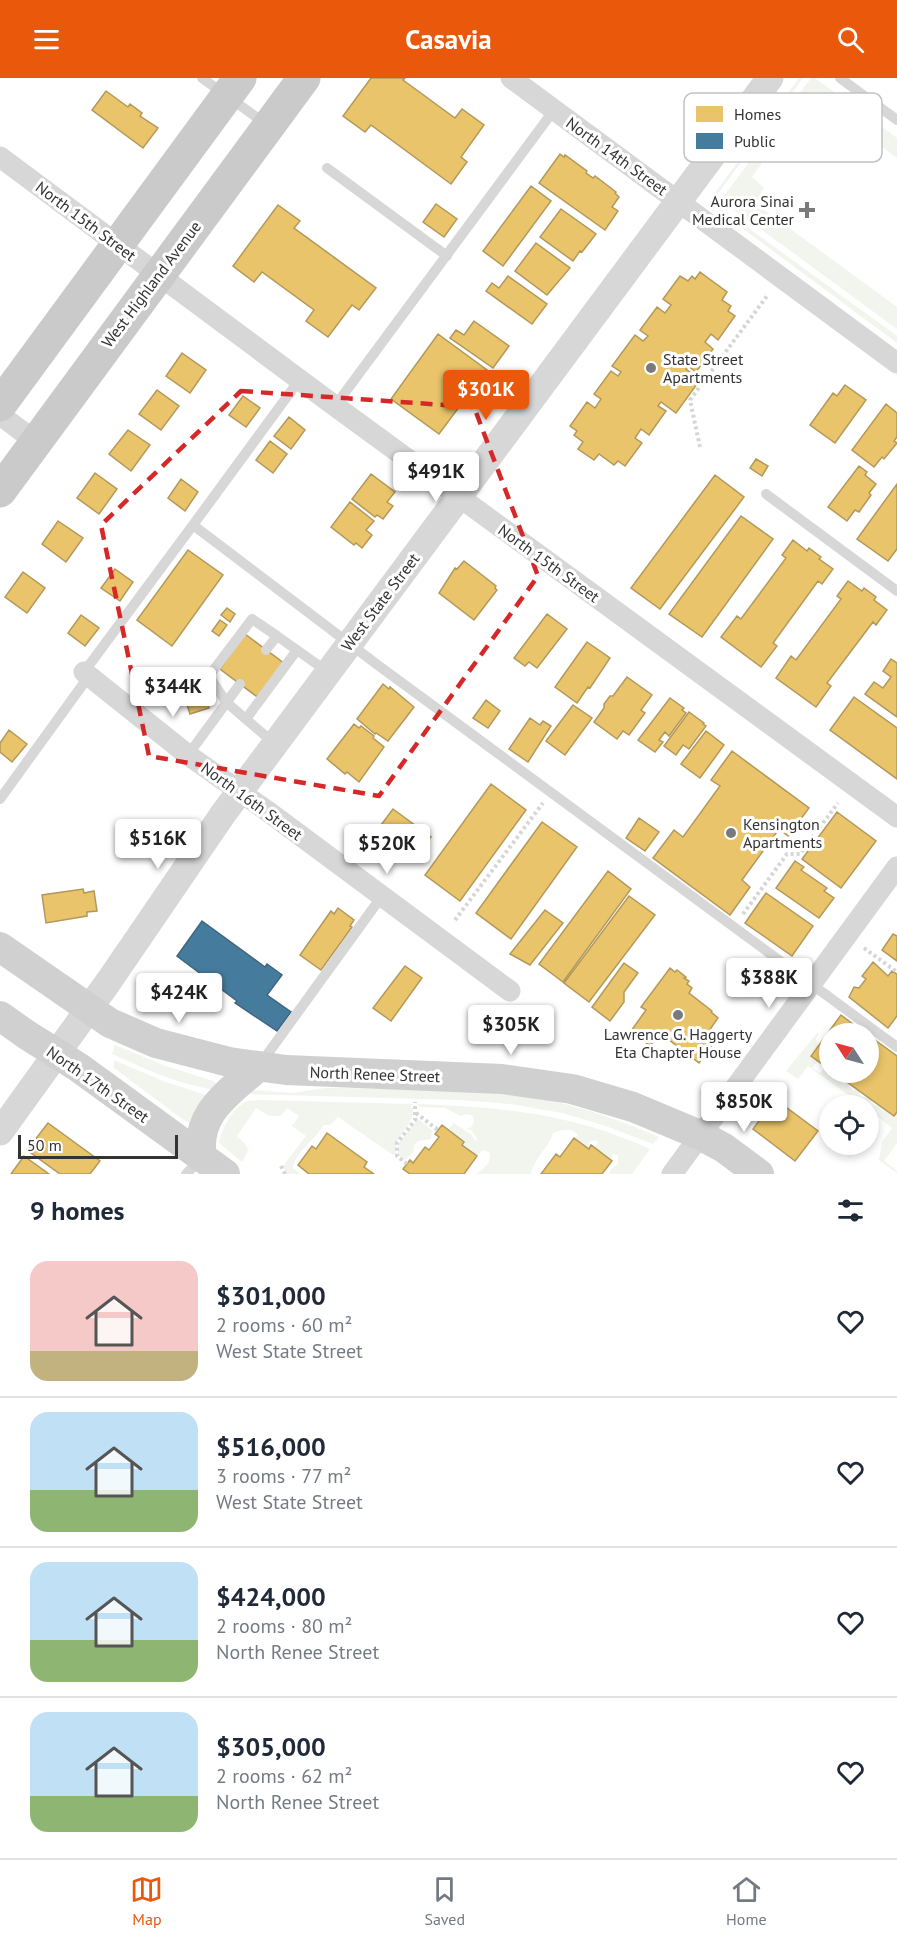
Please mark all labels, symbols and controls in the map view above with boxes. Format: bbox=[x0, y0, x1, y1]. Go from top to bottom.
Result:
text: Casavia bbox=[405, 22, 492, 56]
icon: menu bbox=[30, 23, 63, 56]
icon: search bbox=[834, 23, 867, 56]
legend bbox=[684, 93, 882, 162]
text: Homes bbox=[734, 104, 781, 124]
street label: North 14th Street bbox=[562, 113, 672, 200]
text: Public bbox=[734, 131, 776, 151]
street label: North 15th Street bbox=[32, 177, 141, 266]
place label: Aurora Sinai Medical Center bbox=[692, 191, 795, 229]
marker: Aurora Sinai Medical Center bbox=[798, 201, 816, 219]
street label: West Highland Avenue bbox=[97, 217, 205, 351]
place label: State Street Apartments bbox=[663, 349, 744, 387]
marker: State Street Apartments bbox=[644, 361, 658, 375]
pin: $301K bbox=[444, 370, 528, 421]
text: $301K bbox=[457, 376, 515, 402]
pin: $491K bbox=[394, 452, 478, 503]
text: $491K bbox=[407, 458, 465, 484]
street label: North 15th Street bbox=[494, 520, 604, 607]
street label: West State Street bbox=[337, 549, 424, 655]
pin: $344K bbox=[131, 667, 215, 718]
text: $344K bbox=[144, 673, 202, 699]
street label: North 16th Street bbox=[197, 758, 307, 845]
place label: Kensington Apartments bbox=[743, 814, 823, 852]
pin: $516K bbox=[116, 819, 200, 870]
pin: $520K bbox=[345, 824, 429, 875]
text: $516K bbox=[129, 825, 187, 851]
marker: Kensington Apartments bbox=[724, 826, 738, 840]
text: $520K bbox=[358, 830, 416, 856]
pin: $388K bbox=[727, 958, 811, 1009]
text: $388K bbox=[740, 964, 798, 990]
pin: $424K bbox=[137, 973, 221, 1024]
text: $424K bbox=[150, 979, 208, 1005]
pin: $305K bbox=[469, 1005, 553, 1056]
marker: Lawrence G. Haggerty Eta Chapter House bbox=[671, 1008, 685, 1022]
text: $305K bbox=[482, 1011, 540, 1037]
north arrow bbox=[819, 1023, 879, 1083]
map controls bbox=[819, 1023, 879, 1155]
place label: Lawrence G. Haggerty Eta Chapter House bbox=[604, 1024, 753, 1062]
street label: North 17th Street bbox=[43, 1041, 153, 1127]
street label: North Renee Street bbox=[309, 1062, 441, 1086]
pin: $850K bbox=[702, 1082, 786, 1133]
text: $850K bbox=[715, 1088, 773, 1114]
button: locate bbox=[819, 1095, 879, 1155]
scale bar bbox=[18, 1132, 178, 1160]
text: 50 m bbox=[27, 1135, 62, 1155]
text: 9 homes bbox=[30, 1194, 125, 1227]
icon: filters bbox=[834, 1194, 867, 1227]
text: $301,000 bbox=[216, 1279, 326, 1312]
icon: home bbox=[78, 1285, 150, 1357]
icon: heart bbox=[834, 1305, 867, 1338]
text: 2 rooms · 60 m² bbox=[216, 1312, 352, 1338]
text: West State Street bbox=[216, 1338, 363, 1364]
text: $516,000 bbox=[216, 1430, 326, 1463]
icon: home bbox=[78, 1436, 150, 1508]
icon: heart bbox=[834, 1456, 867, 1489]
text: 3 rooms · 77 m² bbox=[216, 1463, 351, 1489]
text: West State Street bbox=[216, 1489, 363, 1515]
text: $424,000 bbox=[216, 1580, 326, 1613]
icon: home bbox=[78, 1586, 150, 1658]
icon: heart bbox=[834, 1606, 867, 1639]
text: 2 rooms · 80 m² bbox=[216, 1613, 352, 1639]
text: North Renee Street bbox=[216, 1639, 379, 1665]
text: $305,000 bbox=[216, 1730, 326, 1763]
icon: home bbox=[78, 1736, 150, 1808]
icon: heart bbox=[834, 1756, 867, 1789]
text: 2 rooms · 62 m² bbox=[216, 1763, 352, 1789]
text: North Renee Street bbox=[216, 1789, 379, 1815]
tab: Map bbox=[130, 1873, 163, 1929]
tab: Saved bbox=[424, 1873, 465, 1929]
tab: Home bbox=[726, 1873, 767, 1929]

